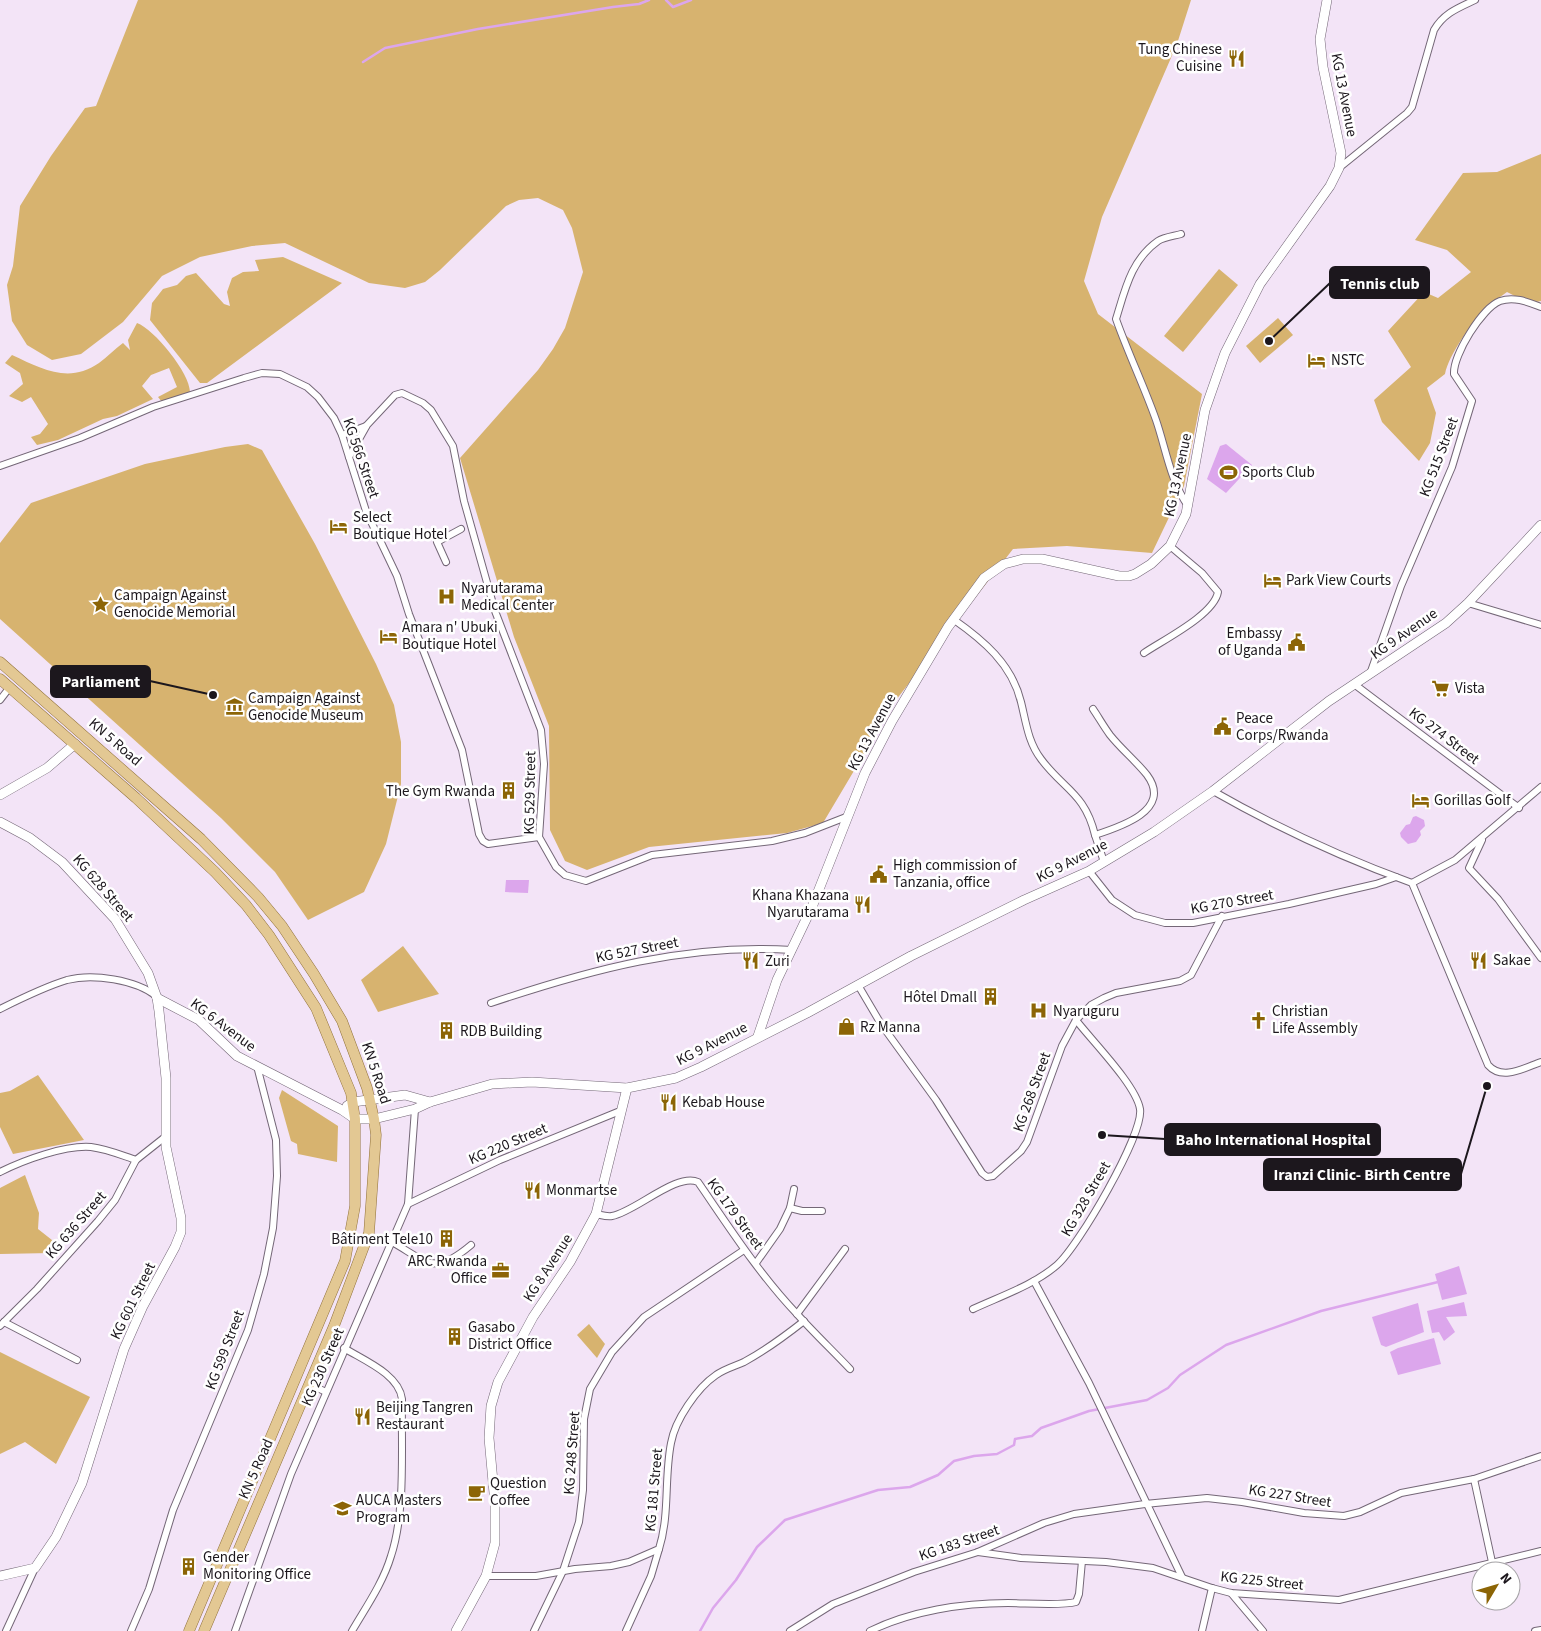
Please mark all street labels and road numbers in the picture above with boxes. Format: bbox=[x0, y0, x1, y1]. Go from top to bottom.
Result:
street label: KG 13 Avenue bbox=[1326, 51, 1362, 139]
street label: KG 515 Street bbox=[1414, 414, 1464, 500]
street label: KG 566 Street bbox=[337, 415, 385, 501]
street label: KG 13 Avenue bbox=[1159, 431, 1197, 519]
street label: KG 9 Avenue bbox=[1366, 603, 1442, 665]
street label: KG 13 Avenue bbox=[843, 690, 901, 774]
street label: KG 274 Street bbox=[1404, 702, 1484, 770]
street label: KN 5 Road bbox=[84, 713, 146, 771]
street label: KG 529 Street bbox=[519, 751, 541, 835]
street label: KG 9 Avenue bbox=[1033, 834, 1111, 888]
street label: KG 628 Street bbox=[68, 850, 138, 926]
street label: KG 270 Street bbox=[1189, 884, 1275, 920]
street label: KG 527 Street bbox=[594, 932, 680, 968]
street label: KG 6 Avenue bbox=[186, 993, 260, 1057]
street label: KG 9 Avenue bbox=[673, 1017, 751, 1071]
street label: KN 5 Road bbox=[356, 1039, 396, 1107]
street label: KG 268 Street bbox=[1008, 1049, 1056, 1135]
street label: KG 220 Street bbox=[465, 1118, 551, 1170]
street label: KG 328 Street bbox=[1056, 1158, 1116, 1240]
street label: KG 179 Street bbox=[702, 1174, 768, 1254]
street label: KG 636 Street bbox=[41, 1187, 111, 1263]
street label: KG 8 Avenue bbox=[518, 1230, 578, 1306]
street label: KG 601 Street bbox=[105, 1259, 161, 1343]
street label: KG 599 Street bbox=[200, 1307, 250, 1393]
street label: KG 230 Street bbox=[296, 1325, 350, 1409]
street label: KG 248 Street bbox=[559, 1411, 585, 1495]
street label: KN 5 Road bbox=[233, 1435, 279, 1503]
street label: KG 181 Street bbox=[640, 1447, 668, 1533]
street label: KG 227 Street bbox=[1247, 1479, 1333, 1513]
street label: KG 183 Street bbox=[916, 1519, 1002, 1567]
street label: KG 225 Street bbox=[1219, 1566, 1305, 1596]

